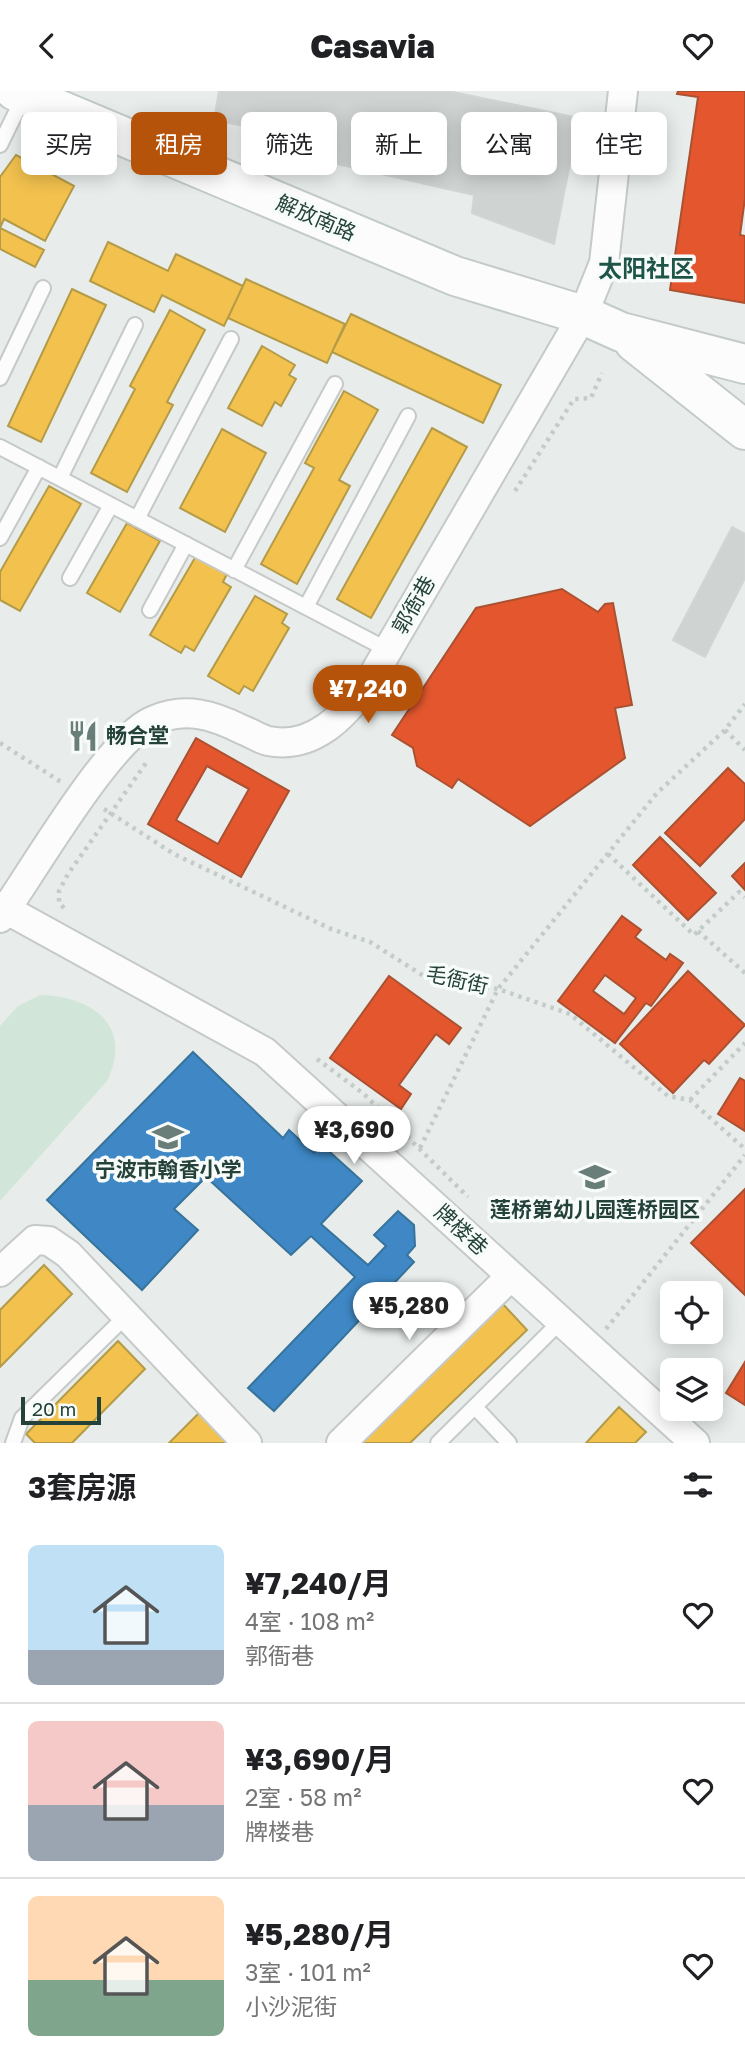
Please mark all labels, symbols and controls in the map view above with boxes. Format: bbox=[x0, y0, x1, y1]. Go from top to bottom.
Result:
icon: back bbox=[28, 27, 66, 65]
text: Casavia bbox=[310, 27, 435, 65]
icon: heart bbox=[679, 27, 717, 65]
chip: 买房 bbox=[21, 112, 117, 175]
chip: 租房 bbox=[131, 112, 227, 175]
chip: 筛选 bbox=[241, 112, 337, 175]
chip: 新上 bbox=[351, 112, 447, 175]
chip: 公寓 bbox=[461, 112, 557, 175]
chip: 住宅 bbox=[571, 112, 667, 175]
street label: 解放南路 bbox=[273, 189, 360, 245]
district label: 太阳社区 bbox=[598, 253, 694, 282]
street label: 郭衙巷 bbox=[386, 571, 440, 638]
pin: ¥7,240 bbox=[311, 665, 425, 725]
text: ¥7,240 bbox=[329, 674, 407, 702]
restaurant icon: 畅合堂 bbox=[66, 719, 100, 753]
place label: 畅合堂 bbox=[106, 722, 169, 748]
street label: 毛衙街 bbox=[424, 959, 491, 999]
pin: ¥3,690 bbox=[297, 1107, 411, 1166]
text: ¥3,690 bbox=[314, 1115, 394, 1143]
school or university icon: 宁波市翰香小学 bbox=[151, 1120, 185, 1154]
place label: 宁波市翰香小学 bbox=[95, 1156, 242, 1182]
school or university icon: 莲桥第幼儿园莲桥园区 bbox=[578, 1160, 612, 1194]
place label: 莲桥第幼儿园莲桥园区 bbox=[490, 1196, 700, 1222]
street label: 牌楼巷 bbox=[430, 1199, 494, 1260]
map controls bbox=[660, 1281, 723, 1421]
button: locate bbox=[660, 1281, 723, 1344]
pin: ¥5,280 bbox=[352, 1283, 466, 1342]
text: ¥5,280 bbox=[369, 1291, 449, 1319]
button: layers bbox=[660, 1358, 723, 1421]
scale bar bbox=[21, 1394, 102, 1426]
text: 20 m bbox=[32, 1397, 76, 1420]
icon: filters bbox=[679, 1466, 717, 1504]
text: 3套房源 bbox=[28, 1469, 136, 1505]
text: ¥7,240/月 bbox=[245, 1565, 392, 1601]
icon: home bbox=[84, 1573, 168, 1657]
icon: heart bbox=[679, 1596, 717, 1634]
text: 4室 · 108 m² bbox=[245, 1607, 374, 1635]
text: 郭衙巷 bbox=[245, 1641, 314, 1669]
text: ¥3,690/月 bbox=[245, 1741, 395, 1777]
icon: home bbox=[84, 1749, 168, 1833]
icon: heart bbox=[679, 1772, 717, 1810]
text: 2室 · 58 m² bbox=[245, 1783, 362, 1811]
text: 牌楼巷 bbox=[245, 1817, 314, 1845]
text: ¥5,280/月 bbox=[245, 1916, 394, 1952]
icon: home bbox=[84, 1924, 168, 2008]
icon: heart bbox=[679, 1947, 717, 1985]
text: 3室 · 101 m² bbox=[245, 1958, 371, 1986]
text: 小沙泥街 bbox=[245, 1992, 337, 2020]

